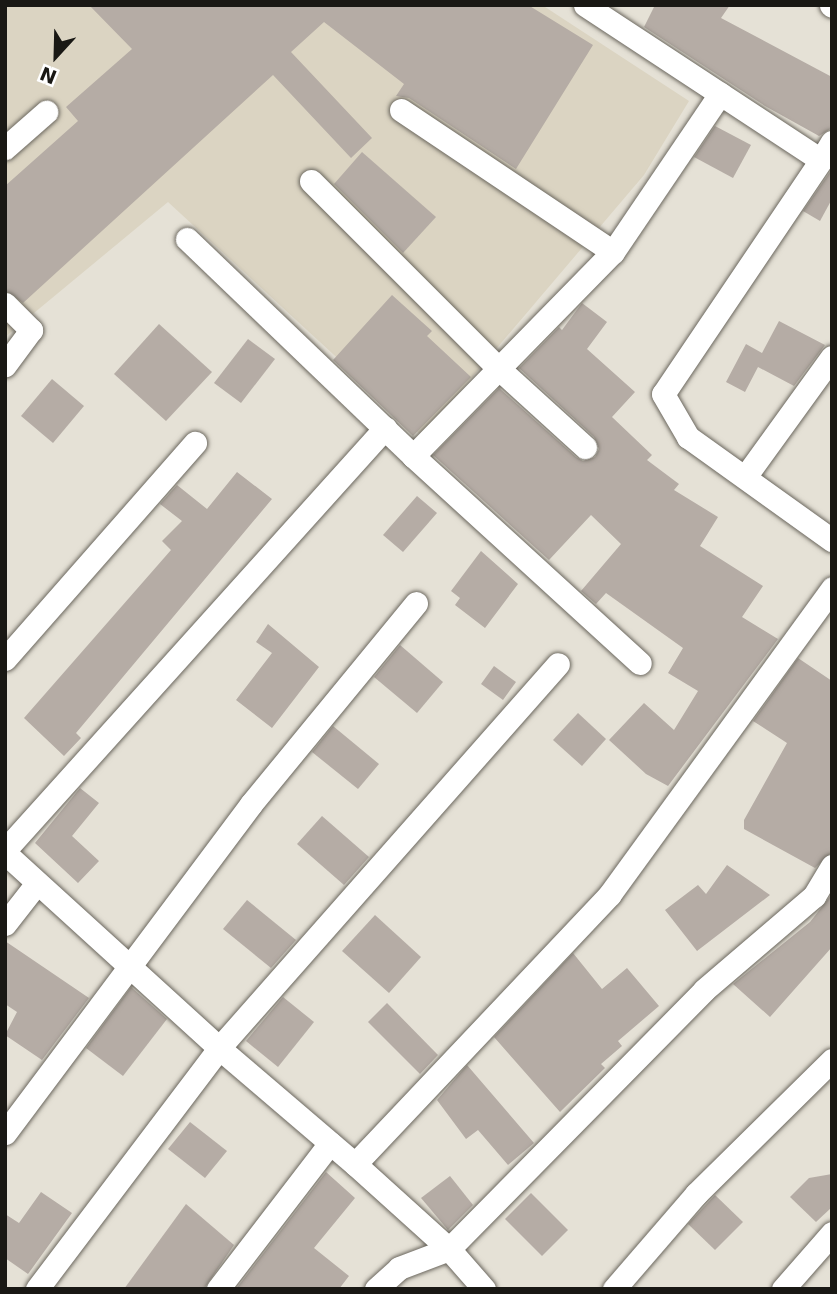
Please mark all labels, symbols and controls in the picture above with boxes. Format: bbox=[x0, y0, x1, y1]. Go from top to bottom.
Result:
north arrow bbox=[21, 21, 91, 91]
text: N bbox=[37, 62, 60, 89]

